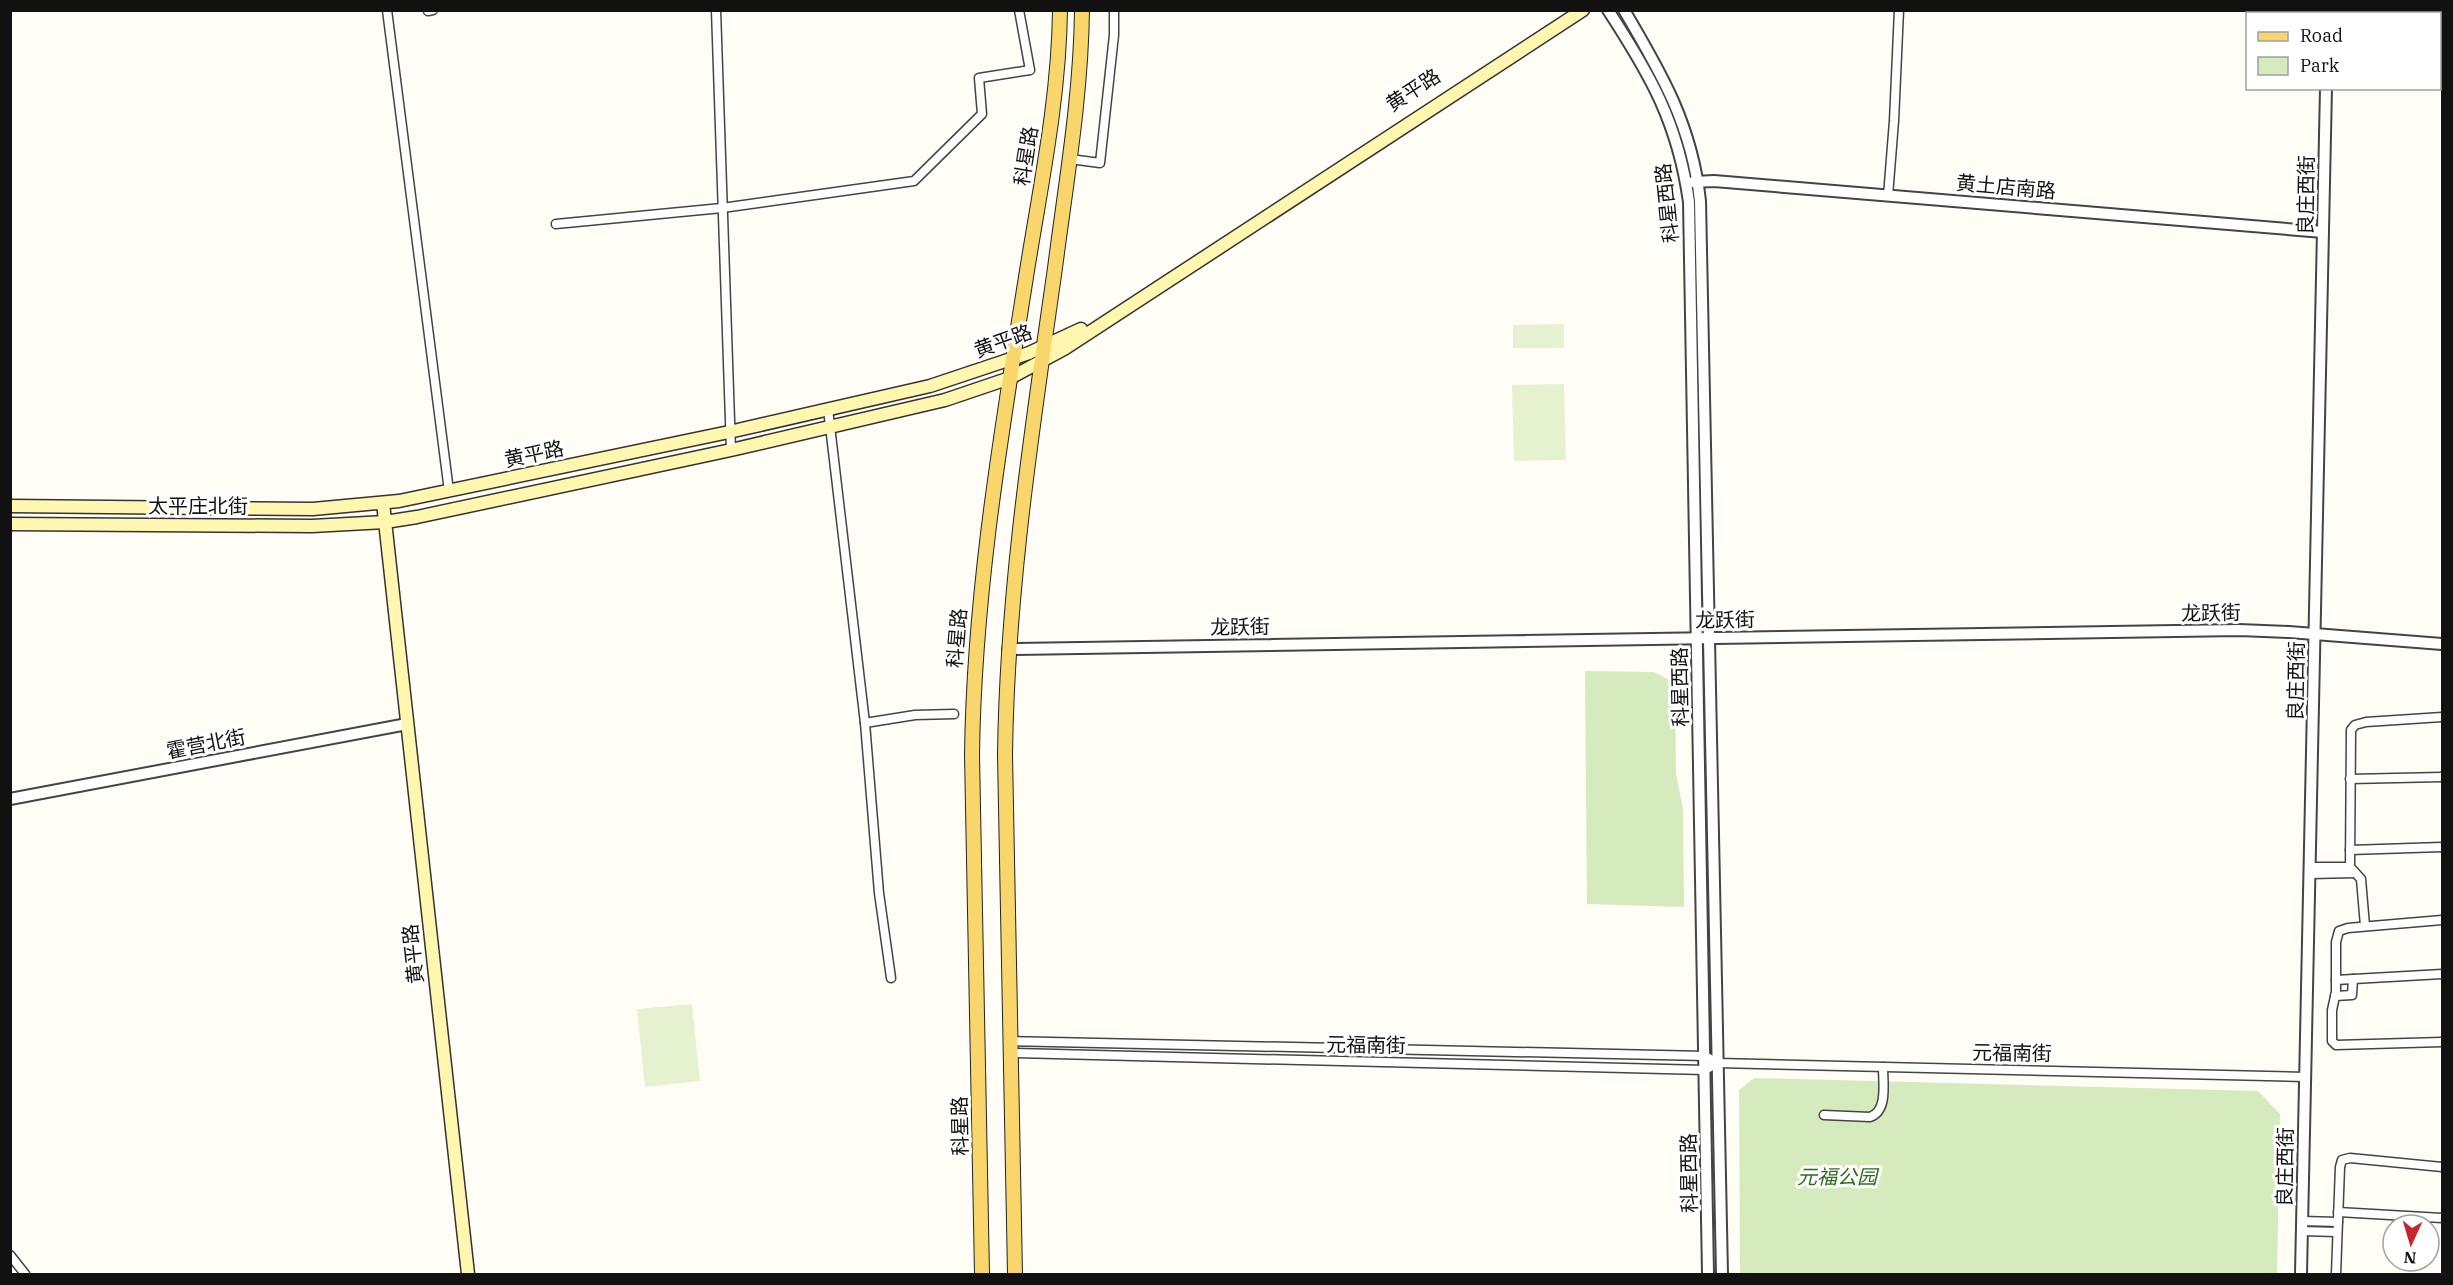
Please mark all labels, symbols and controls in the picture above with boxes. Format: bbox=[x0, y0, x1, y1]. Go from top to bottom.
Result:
legend bbox=[2246, 12, 2441, 90]
text: Road bbox=[2300, 24, 2343, 47]
text: Park bbox=[2300, 54, 2340, 77]
street label: 黄平路 bbox=[1380, 62, 1445, 117]
street label: 科星路 bbox=[1007, 124, 1044, 188]
street label: 良庄西街 bbox=[2291, 155, 2320, 235]
street label: 科星西路 bbox=[1649, 162, 1684, 244]
street label: 黄土店南路 bbox=[1955, 169, 2057, 204]
street label: 黄平路 bbox=[970, 318, 1036, 363]
street label: 黄平路 bbox=[502, 434, 566, 473]
street label: 太平庄北街 bbox=[148, 492, 248, 519]
street label: 龙跃街 bbox=[2181, 598, 2241, 627]
street label: 龙跃街 bbox=[1695, 605, 1755, 634]
street label: 科星路 bbox=[940, 607, 973, 669]
street label: 龙跃街 bbox=[1210, 612, 1270, 641]
street label: 良庄西街 bbox=[2281, 641, 2310, 721]
street label: 科星西路 bbox=[1665, 647, 1694, 727]
street label: 霍营北街 bbox=[164, 723, 248, 764]
street label: 黄平路 bbox=[396, 923, 429, 985]
street label: 元福南街 bbox=[1326, 1030, 1406, 1059]
street label: 元福南街 bbox=[1972, 1038, 2052, 1067]
street label: 科星路 bbox=[945, 1096, 974, 1156]
street label: 良庄西街 bbox=[2270, 1127, 2299, 1207]
street label: 科星西路 bbox=[1674, 1133, 1703, 1213]
park label: 元福公园 bbox=[1797, 1163, 1880, 1190]
north arrow bbox=[2381, 1213, 2441, 1273]
text: N bbox=[2403, 1248, 2417, 1268]

